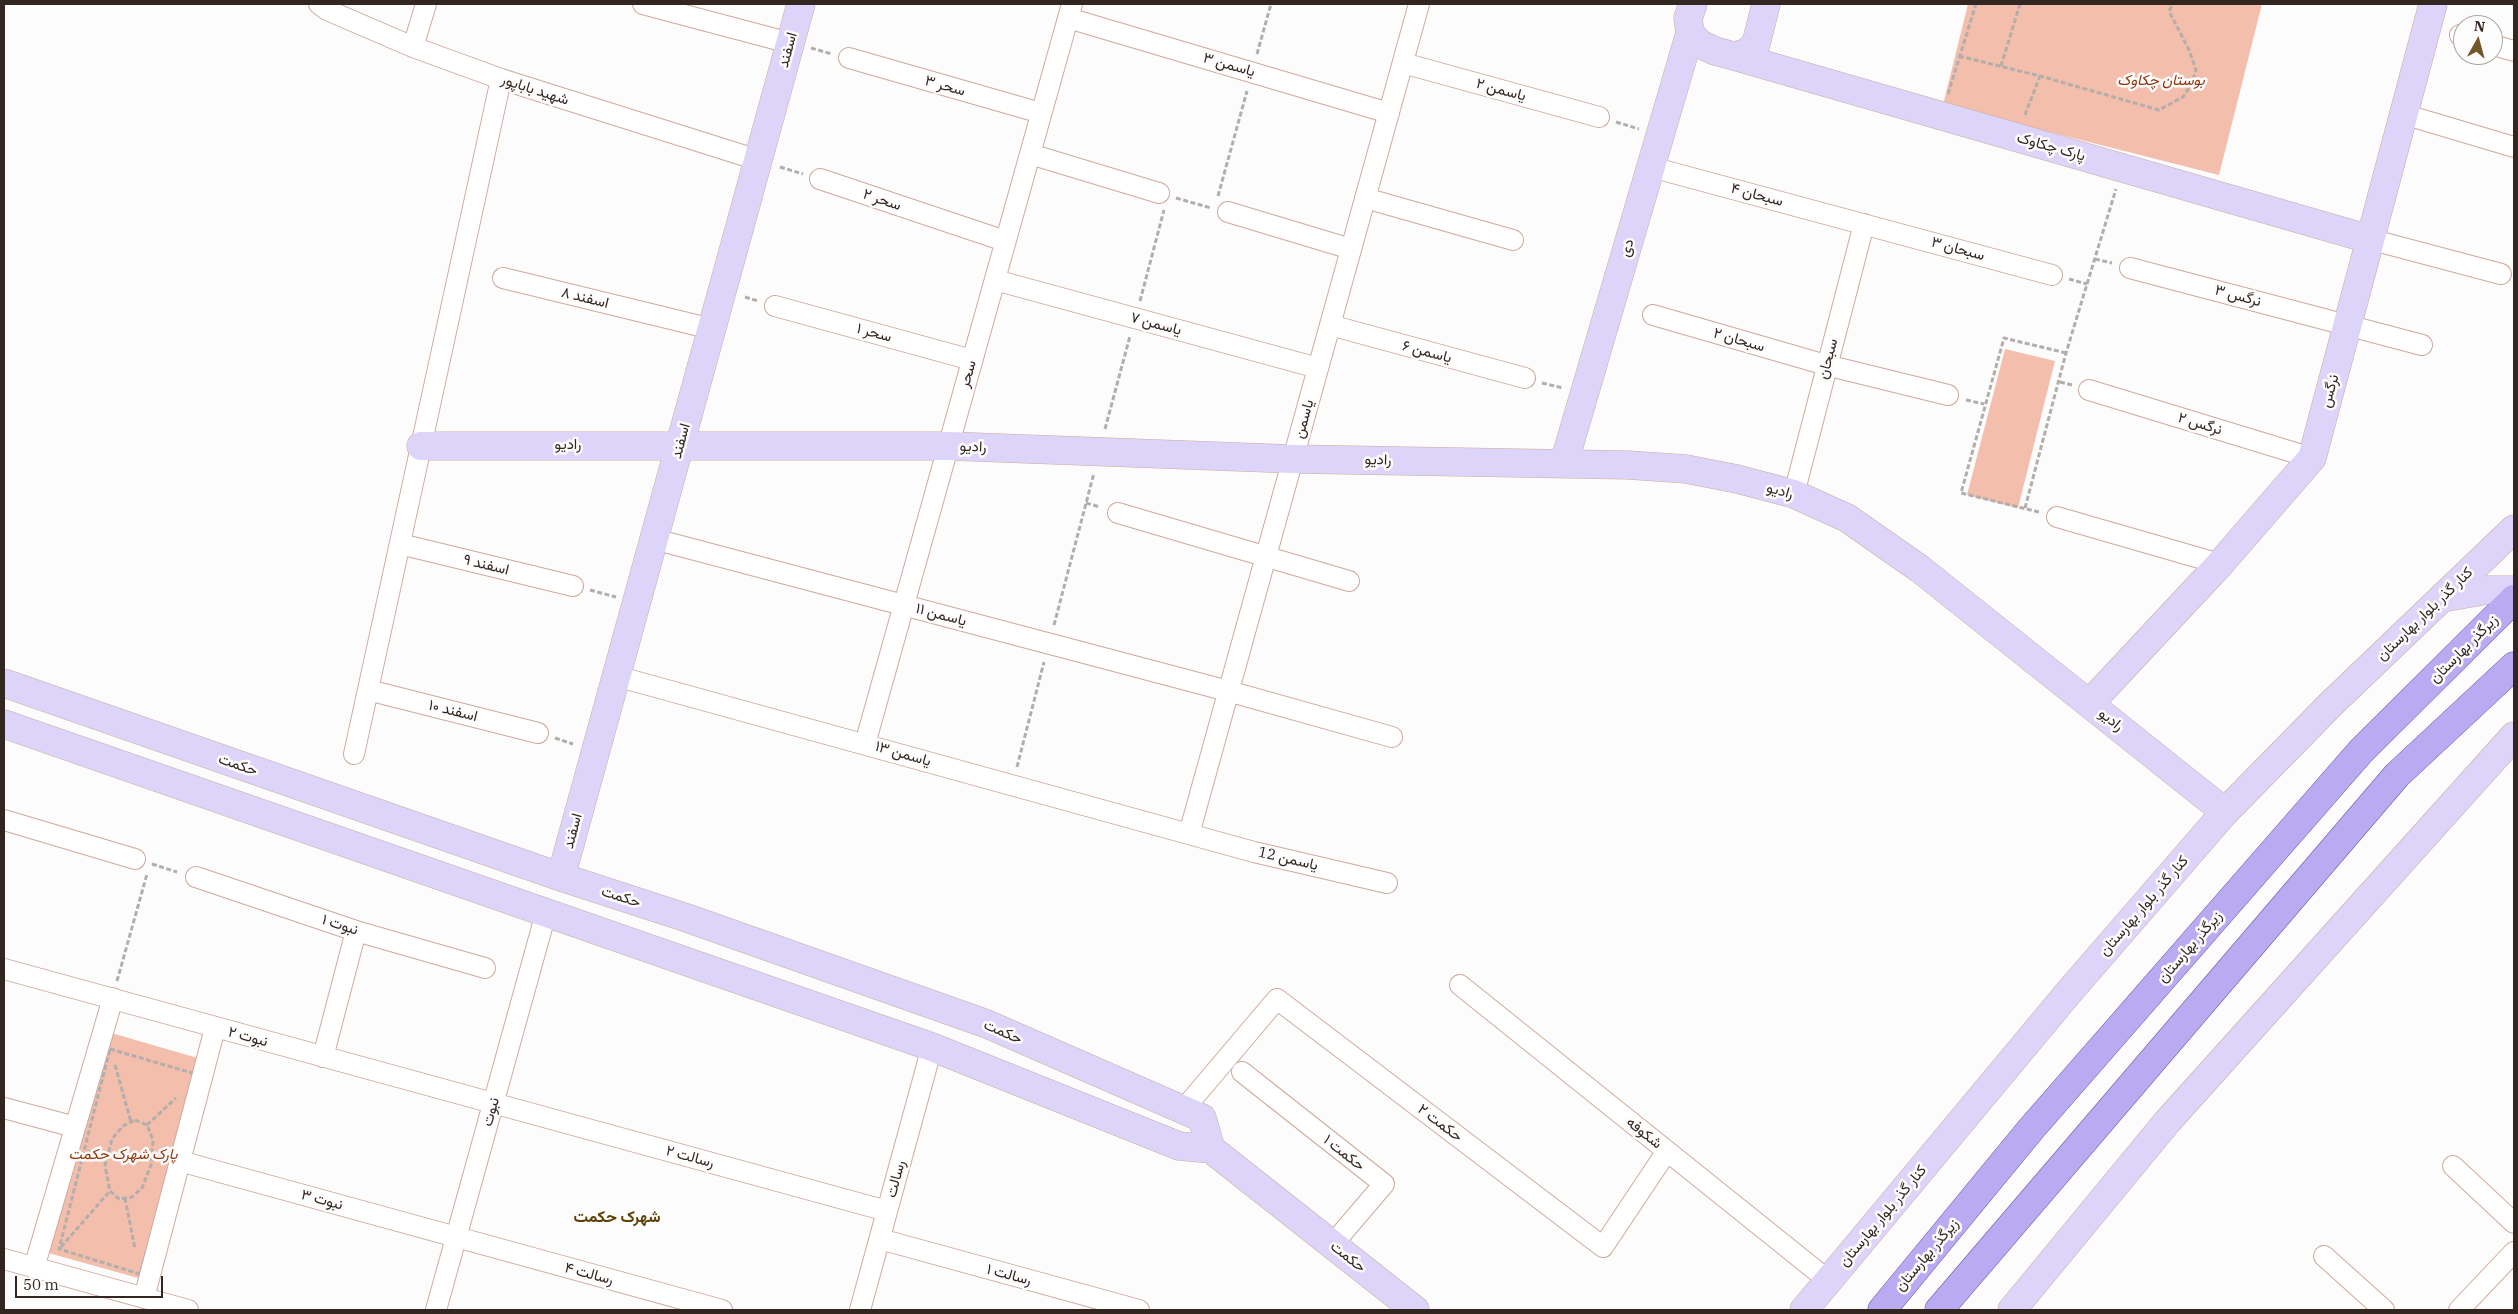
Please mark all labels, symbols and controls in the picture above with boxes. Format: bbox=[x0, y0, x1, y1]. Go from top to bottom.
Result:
north arrow bbox=[2453, 15, 2503, 65]
text: N bbox=[2473, 16, 2486, 36]
street label: اسفند bbox=[775, 30, 801, 70]
street label: یاسمن ۳ bbox=[1201, 49, 1257, 81]
street label: شهید باباپور bbox=[499, 71, 571, 109]
street label: سحر ۳ bbox=[923, 72, 967, 100]
park label: بوستان چکاوک bbox=[2117, 72, 2205, 90]
street label: یاسمن ۲ bbox=[1474, 75, 1528, 105]
street label: پارک چکاوک bbox=[2015, 129, 2087, 165]
street label: سبحان ۴ bbox=[1729, 179, 1785, 211]
street label: سحر ۲ bbox=[861, 185, 903, 215]
street label: سبحان ۳ bbox=[1929, 233, 1987, 265]
street label: دی bbox=[1616, 237, 1638, 259]
street label: نرگس ۳ bbox=[2213, 281, 2263, 311]
street label: اسفند ۸ bbox=[559, 283, 611, 313]
street label: یاسمن ۷ bbox=[1128, 309, 1184, 339]
street label: سحر ۱ bbox=[854, 320, 894, 346]
street label: سبحان ۲ bbox=[1711, 324, 1767, 356]
street label: یاسمن ۶ bbox=[1400, 337, 1454, 367]
street label: سبحان bbox=[1814, 337, 1842, 381]
street label: سحر bbox=[956, 358, 980, 390]
street label: نرگس bbox=[2317, 372, 2343, 410]
street label: یاسمن bbox=[1290, 397, 1318, 441]
street label: نرگس ۲ bbox=[2176, 409, 2224, 439]
street label: اسفند bbox=[668, 421, 694, 461]
street label: رادیو bbox=[555, 436, 581, 454]
street label: رادیو bbox=[959, 438, 987, 456]
street label: رادیو bbox=[1364, 451, 1392, 469]
street label: رادیو bbox=[1765, 479, 1795, 503]
street label: اسفند ۹ bbox=[461, 551, 511, 579]
street label: کنار گذر بلوار بهارستان bbox=[2373, 563, 2477, 665]
street label: یاسمن ۱۱ bbox=[914, 600, 968, 630]
street label: زیرگذر بهارستان bbox=[2426, 611, 2502, 687]
street label: اسفند ۱۰ bbox=[427, 696, 479, 726]
street label: رادیو bbox=[2095, 705, 2127, 735]
street label: یاسمن ۱۳ bbox=[873, 737, 933, 771]
street label: حکمت bbox=[216, 750, 260, 780]
street label: اسفند bbox=[560, 811, 586, 851]
street label: یاسمن 12 bbox=[1256, 843, 1320, 875]
street label: کنار گذر بلوار بهارستان bbox=[2096, 852, 2192, 960]
street label: حکمت bbox=[599, 882, 643, 912]
street label: زیرگذر بهارستان bbox=[2154, 907, 2226, 987]
street label: نبوت ۱ bbox=[320, 911, 360, 939]
street label: حکمت bbox=[981, 1016, 1025, 1048]
street label: نبوت ۲ bbox=[226, 1023, 270, 1051]
street label: نبوت bbox=[478, 1095, 504, 1129]
street label: حکمت ۲ bbox=[1414, 1100, 1466, 1146]
street label: شکوفه bbox=[1622, 1113, 1666, 1153]
street label: حکمت ۱ bbox=[1320, 1131, 1368, 1175]
street label: رسالت ۲ bbox=[664, 1142, 716, 1172]
park label: پارک شهرک حکمت bbox=[69, 1146, 177, 1164]
street label: رسالت bbox=[882, 1158, 910, 1200]
street label: کنار گذر بلوار بهارستان bbox=[1835, 1162, 1931, 1270]
street label: نبوت ۳ bbox=[299, 1186, 345, 1214]
district label: شهرک حکمت bbox=[574, 1207, 660, 1227]
street label: زیرگذر بهارستان bbox=[1891, 1215, 1963, 1295]
street label: حکمت bbox=[1327, 1238, 1369, 1276]
street label: رسالت ۴ bbox=[563, 1259, 615, 1289]
street label: رسالت ۱ bbox=[985, 1260, 1033, 1290]
scale bar bbox=[18, 1266, 165, 1298]
text: 50 m bbox=[23, 1275, 59, 1294]

